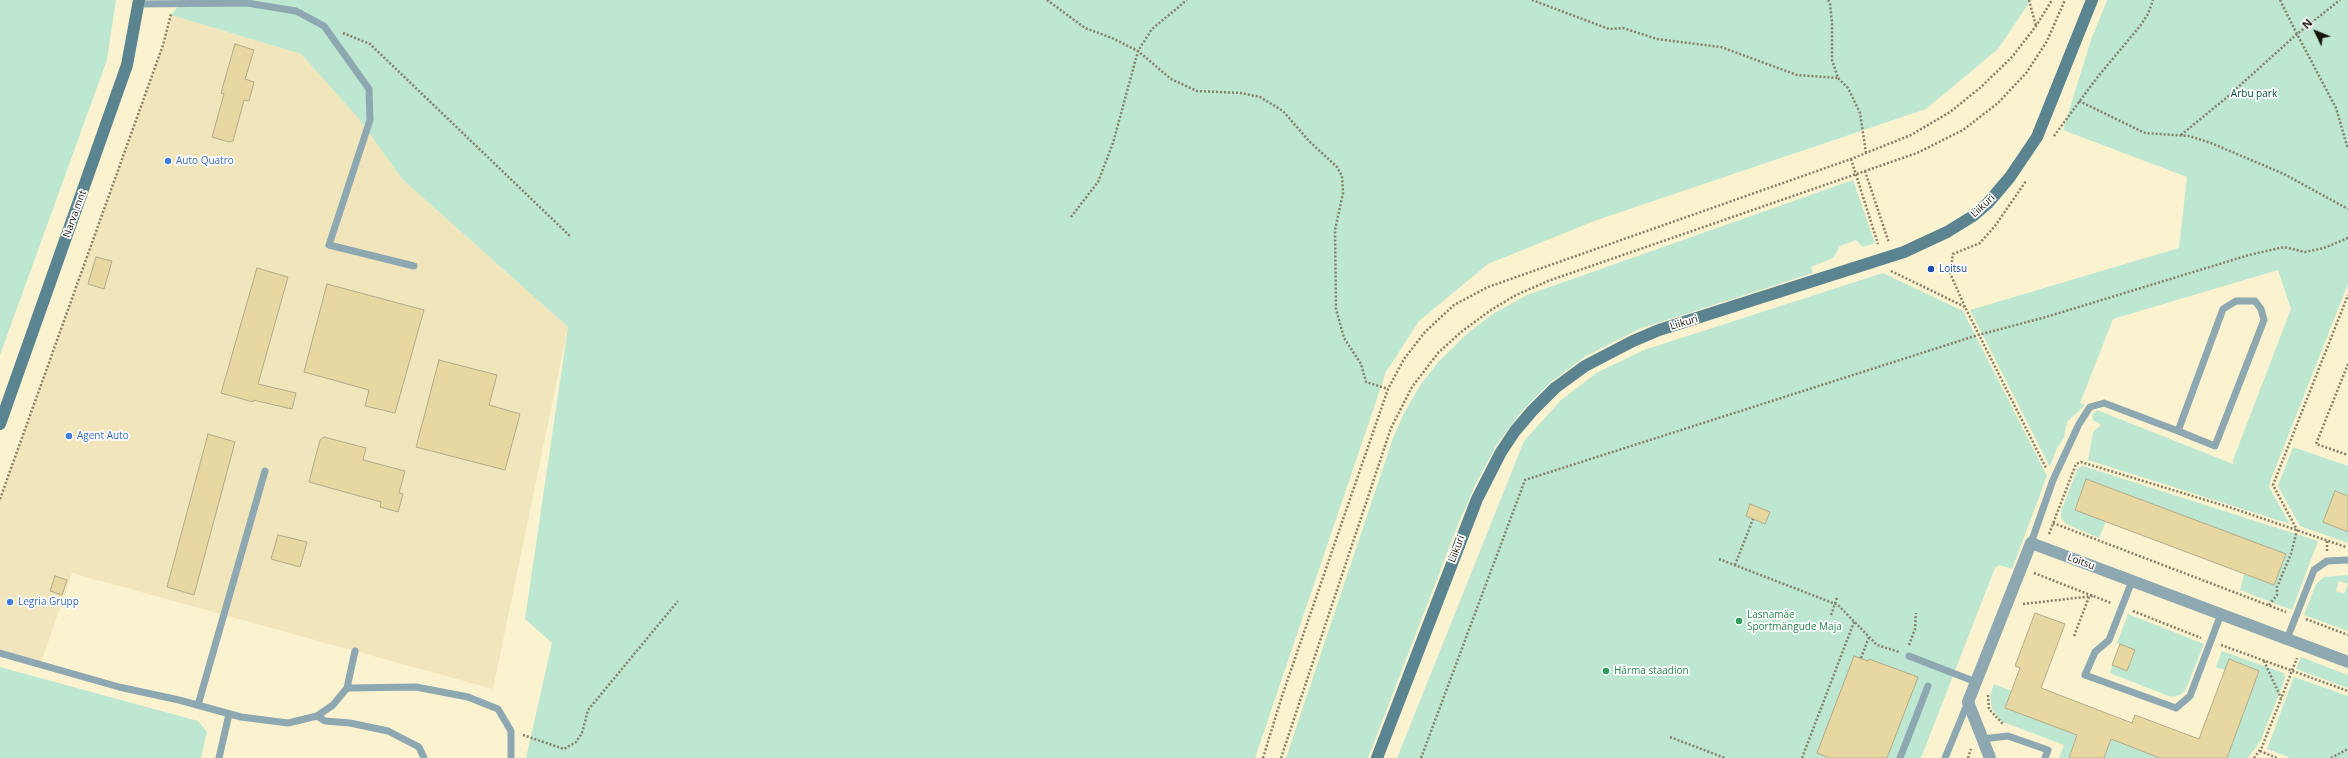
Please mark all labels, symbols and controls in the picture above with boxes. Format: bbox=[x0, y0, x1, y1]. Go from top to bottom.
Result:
north arrow bbox=[2296, 12, 2336, 52]
text: N bbox=[2298, 15, 2315, 32]
park label: Arbu park bbox=[2231, 88, 2277, 100]
place label: Auto Quatro bbox=[176, 155, 234, 167]
marker: Auto Quatro bbox=[163, 156, 173, 166]
street label: Narva mnt bbox=[61, 189, 89, 239]
street label: Liikuri bbox=[1969, 192, 1997, 220]
place label: Loitsu bbox=[1939, 263, 1967, 275]
marker: Loitsu bbox=[1926, 264, 1936, 274]
street label: Liikuri bbox=[1669, 313, 1699, 333]
place label: Agent Auto bbox=[77, 430, 129, 442]
marker: Agent Auto bbox=[64, 431, 74, 441]
street label: Liikuri bbox=[1446, 534, 1468, 564]
street label: Loitsu bbox=[2066, 552, 2096, 572]
place label: Legria Grupp bbox=[18, 596, 79, 608]
marker: Legria Grupp bbox=[5, 597, 15, 607]
place label: Lasnamäe Sportmängude Maja bbox=[1747, 609, 1842, 632]
marker: Lasnamäe Sportmängude Maja bbox=[1734, 616, 1744, 626]
place label: Härma staadion bbox=[1614, 665, 1689, 677]
marker: Härma staadion bbox=[1601, 666, 1611, 676]

